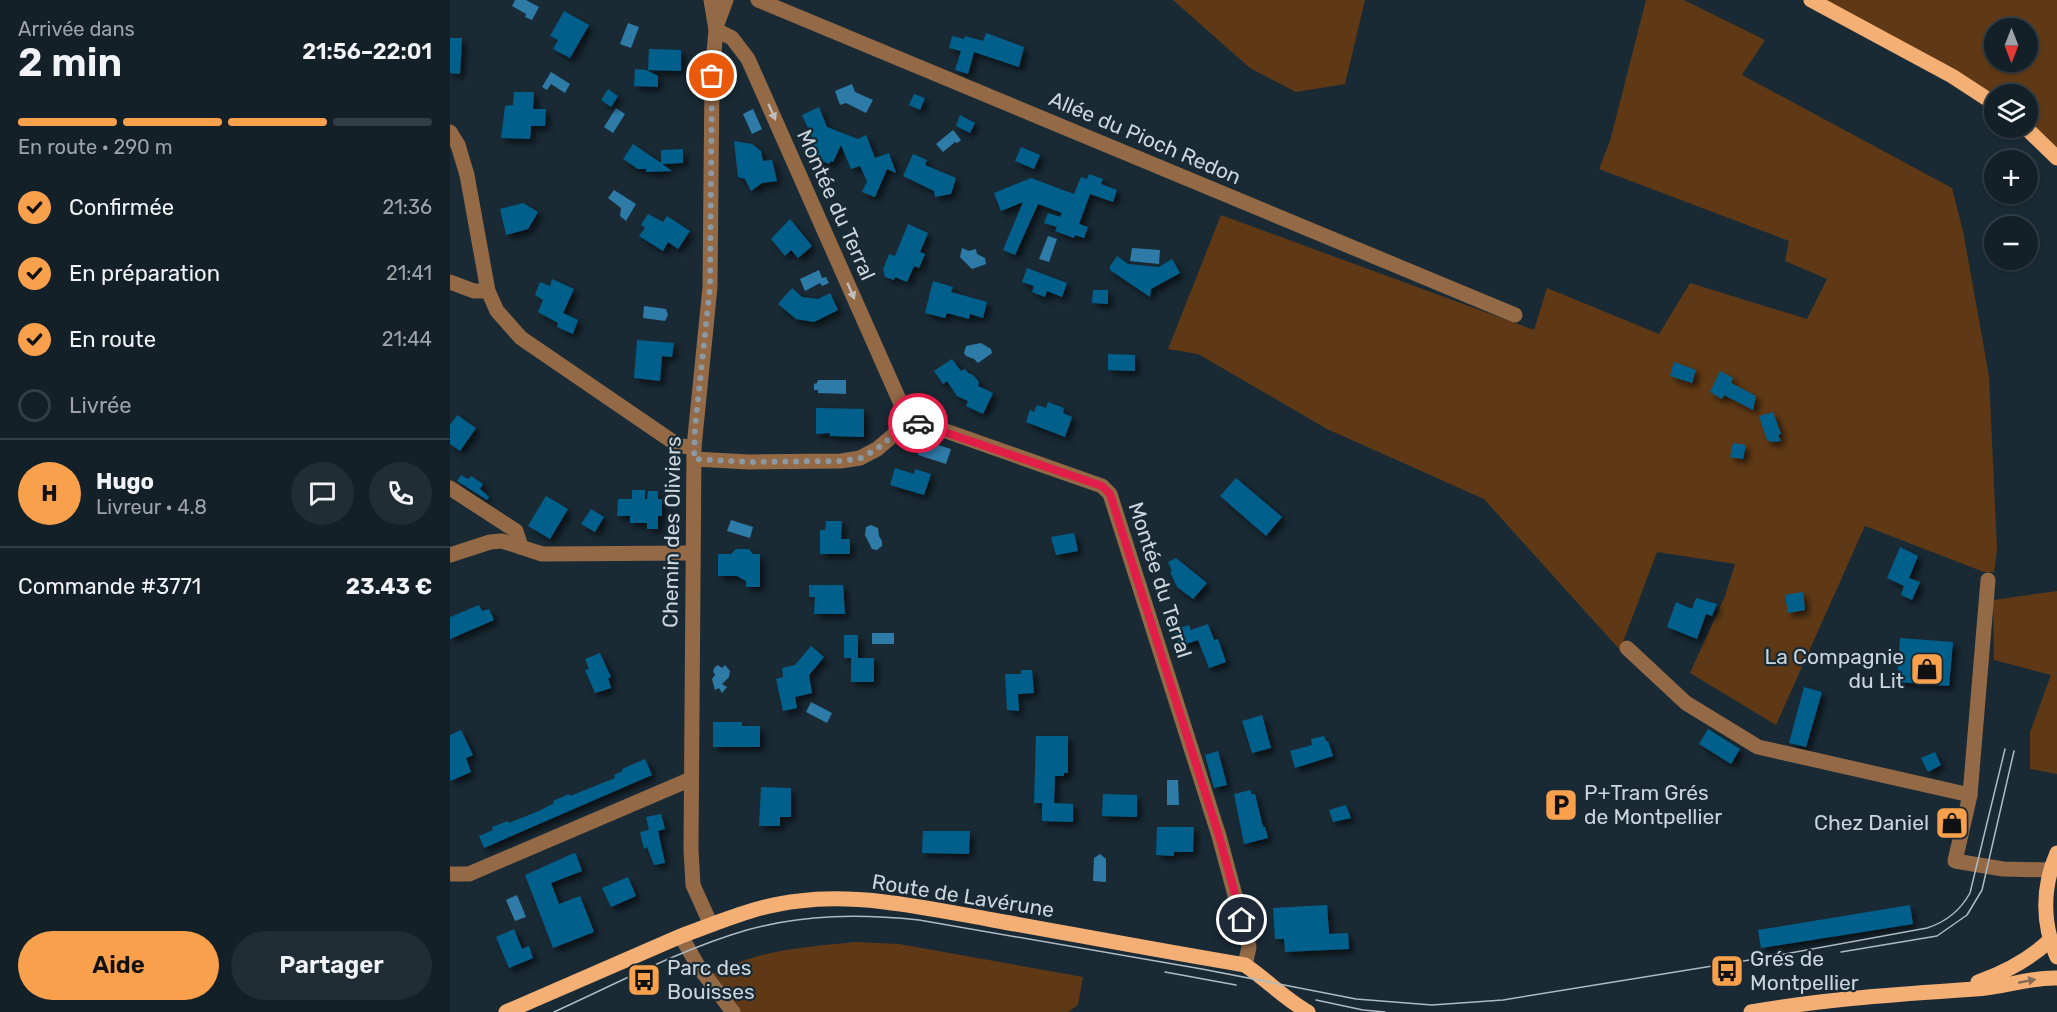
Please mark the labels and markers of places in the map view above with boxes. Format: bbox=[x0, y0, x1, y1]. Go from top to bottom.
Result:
pin bbox=[686, 50, 737, 101]
place label: La Compagnie du Lit bbox=[1765, 644, 1904, 693]
shop icon: La Compagnie du Lit bbox=[1909, 651, 1945, 687]
place label: P+Tram Grés de Montpellier bbox=[1584, 780, 1722, 829]
parking icon: P+Tram Grés de Montpellier bbox=[1543, 787, 1579, 823]
shop icon: Chez Daniel bbox=[1934, 805, 1970, 841]
place label: Chez Daniel bbox=[1814, 810, 1929, 835]
pin bbox=[1216, 894, 1267, 945]
place label: Grés de Montpellier bbox=[1750, 946, 1859, 995]
bus stop icon: Grés de Montpellier bbox=[1709, 953, 1745, 989]
place label: Parc des Bouisses bbox=[667, 955, 755, 1004]
bus stop icon: Parc des Bouisses bbox=[626, 962, 662, 998]

